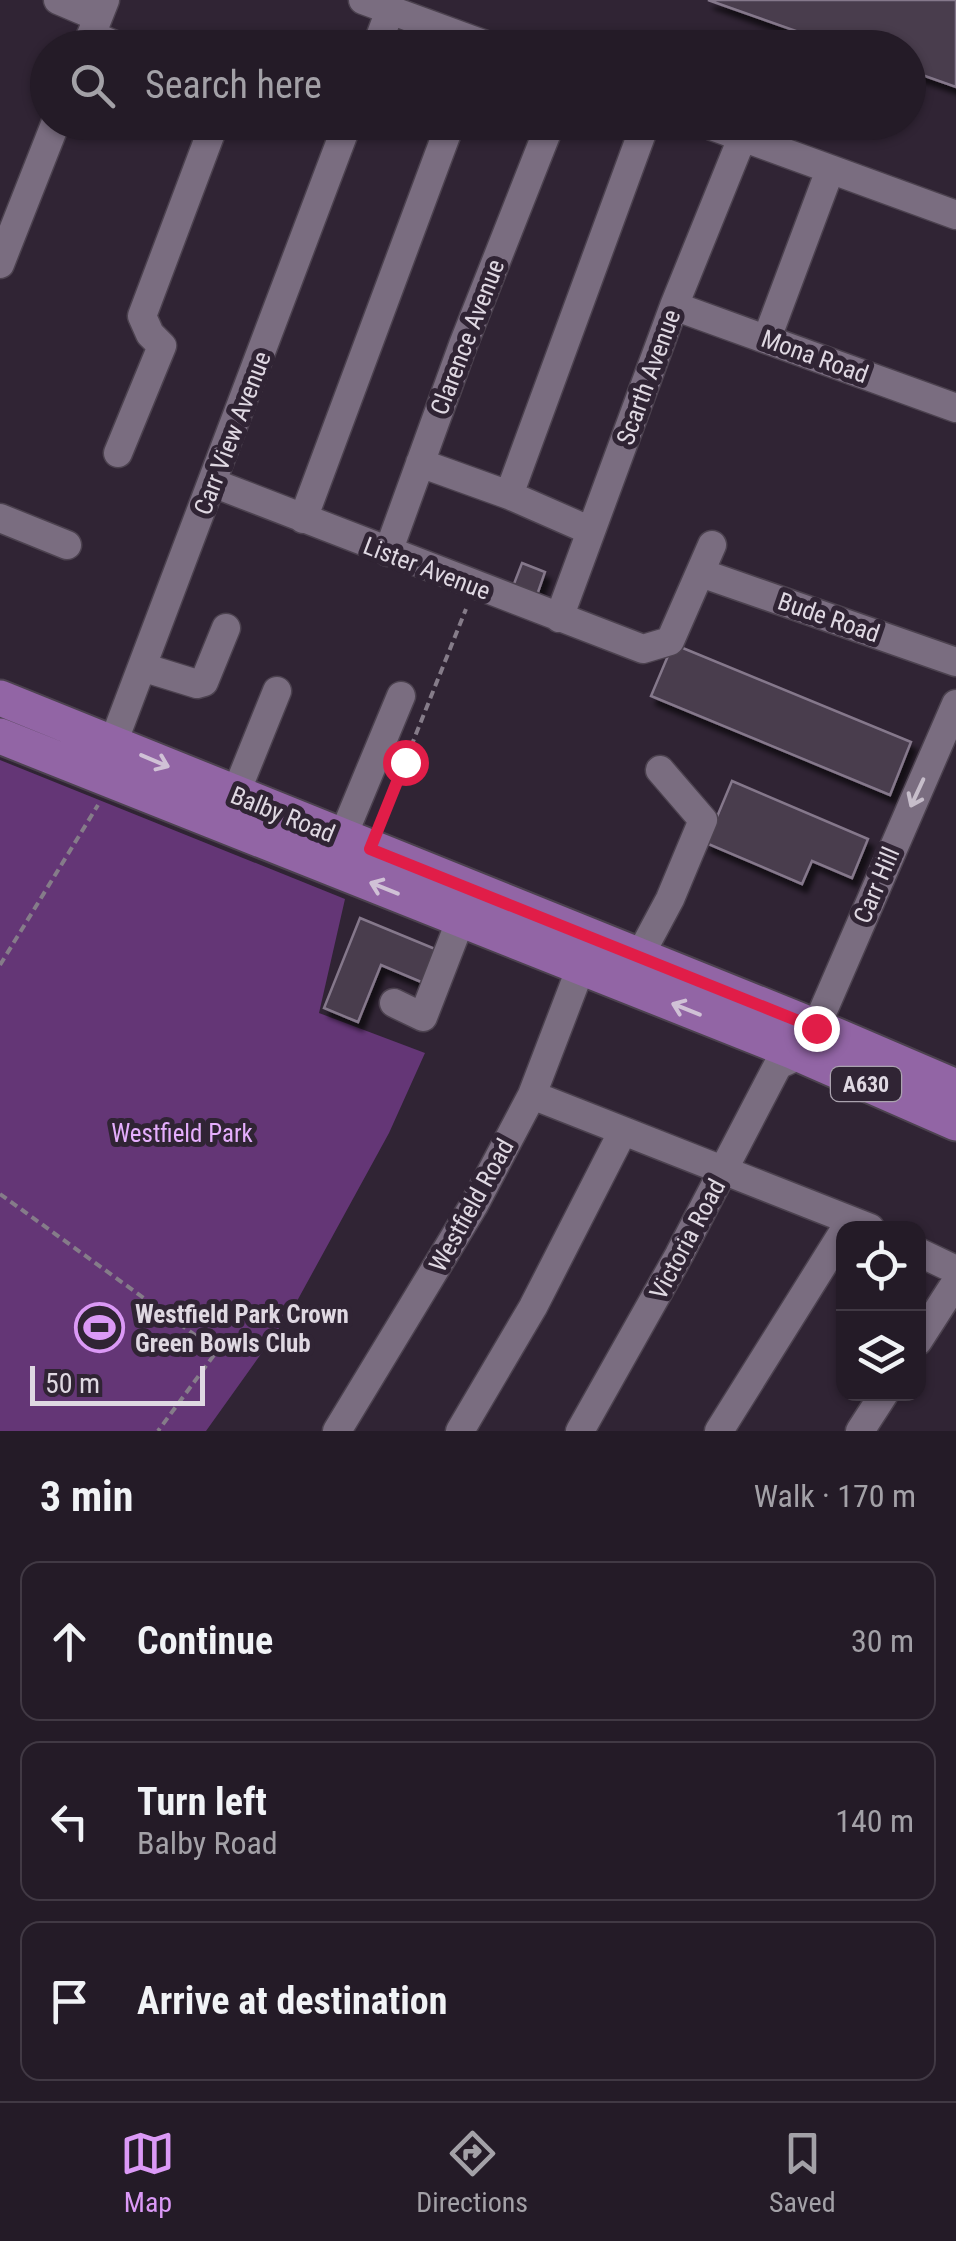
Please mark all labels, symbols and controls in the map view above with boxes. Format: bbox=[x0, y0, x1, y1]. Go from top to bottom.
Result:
search box bbox=[30, 30, 926, 140]
icon: search bbox=[65, 58, 120, 113]
text: Search here bbox=[145, 63, 322, 107]
street label: Clarence Avenue bbox=[425, 255, 510, 419]
street label: Scarth Avenue bbox=[611, 306, 686, 449]
street label: Mona Road bbox=[758, 324, 872, 389]
street label: Carr View Avenue bbox=[188, 347, 277, 519]
street label: Lister Avenue bbox=[359, 531, 494, 606]
street label: Bude Road bbox=[774, 587, 884, 648]
route start bbox=[383, 740, 429, 786]
one-way arrow bbox=[139, 753, 170, 771]
one-way arrow bbox=[906, 777, 925, 807]
street label: Balby Road bbox=[226, 780, 339, 848]
street label: Carr Hill bbox=[848, 843, 905, 928]
one-way arrow bbox=[370, 878, 400, 896]
one-way arrow bbox=[671, 998, 702, 1016]
route end bbox=[794, 1006, 840, 1052]
road number: A630 bbox=[831, 1067, 901, 1101]
park label: Westfield Park bbox=[111, 1119, 254, 1148]
street label: Westfield Road bbox=[423, 1134, 520, 1277]
street label: Victoria Road bbox=[644, 1174, 731, 1304]
map controls bbox=[836, 1221, 926, 1401]
button: locate bbox=[836, 1221, 926, 1311]
place label: Westfield Park Crown Green Bowls Club bbox=[135, 1300, 349, 1358]
sports icon: Westfield Park Crown Green Bowls Club bbox=[74, 1302, 126, 1354]
button: layers bbox=[836, 1311, 926, 1401]
scale bar bbox=[30, 1361, 205, 1406]
text: 50 m bbox=[45, 1367, 100, 1400]
text: 3 min bbox=[40, 1472, 133, 1521]
text: Walk · 170 m bbox=[754, 1477, 916, 1515]
icon: ahead bbox=[42, 1614, 97, 1669]
text: Continue bbox=[137, 1619, 273, 1663]
text: 30 m bbox=[851, 1622, 914, 1660]
text: Turn left bbox=[137, 1780, 267, 1824]
icon: left bbox=[42, 1794, 97, 1849]
text: 140 m bbox=[835, 1802, 914, 1840]
text: Balby Road bbox=[137, 1824, 278, 1862]
icon: arrive bbox=[42, 1974, 97, 2029]
text: Arrive at destination bbox=[137, 1979, 447, 2023]
tab: Map bbox=[120, 2126, 175, 2219]
tab: Directions bbox=[416, 2126, 528, 2219]
tab: Saved bbox=[769, 2126, 836, 2219]

